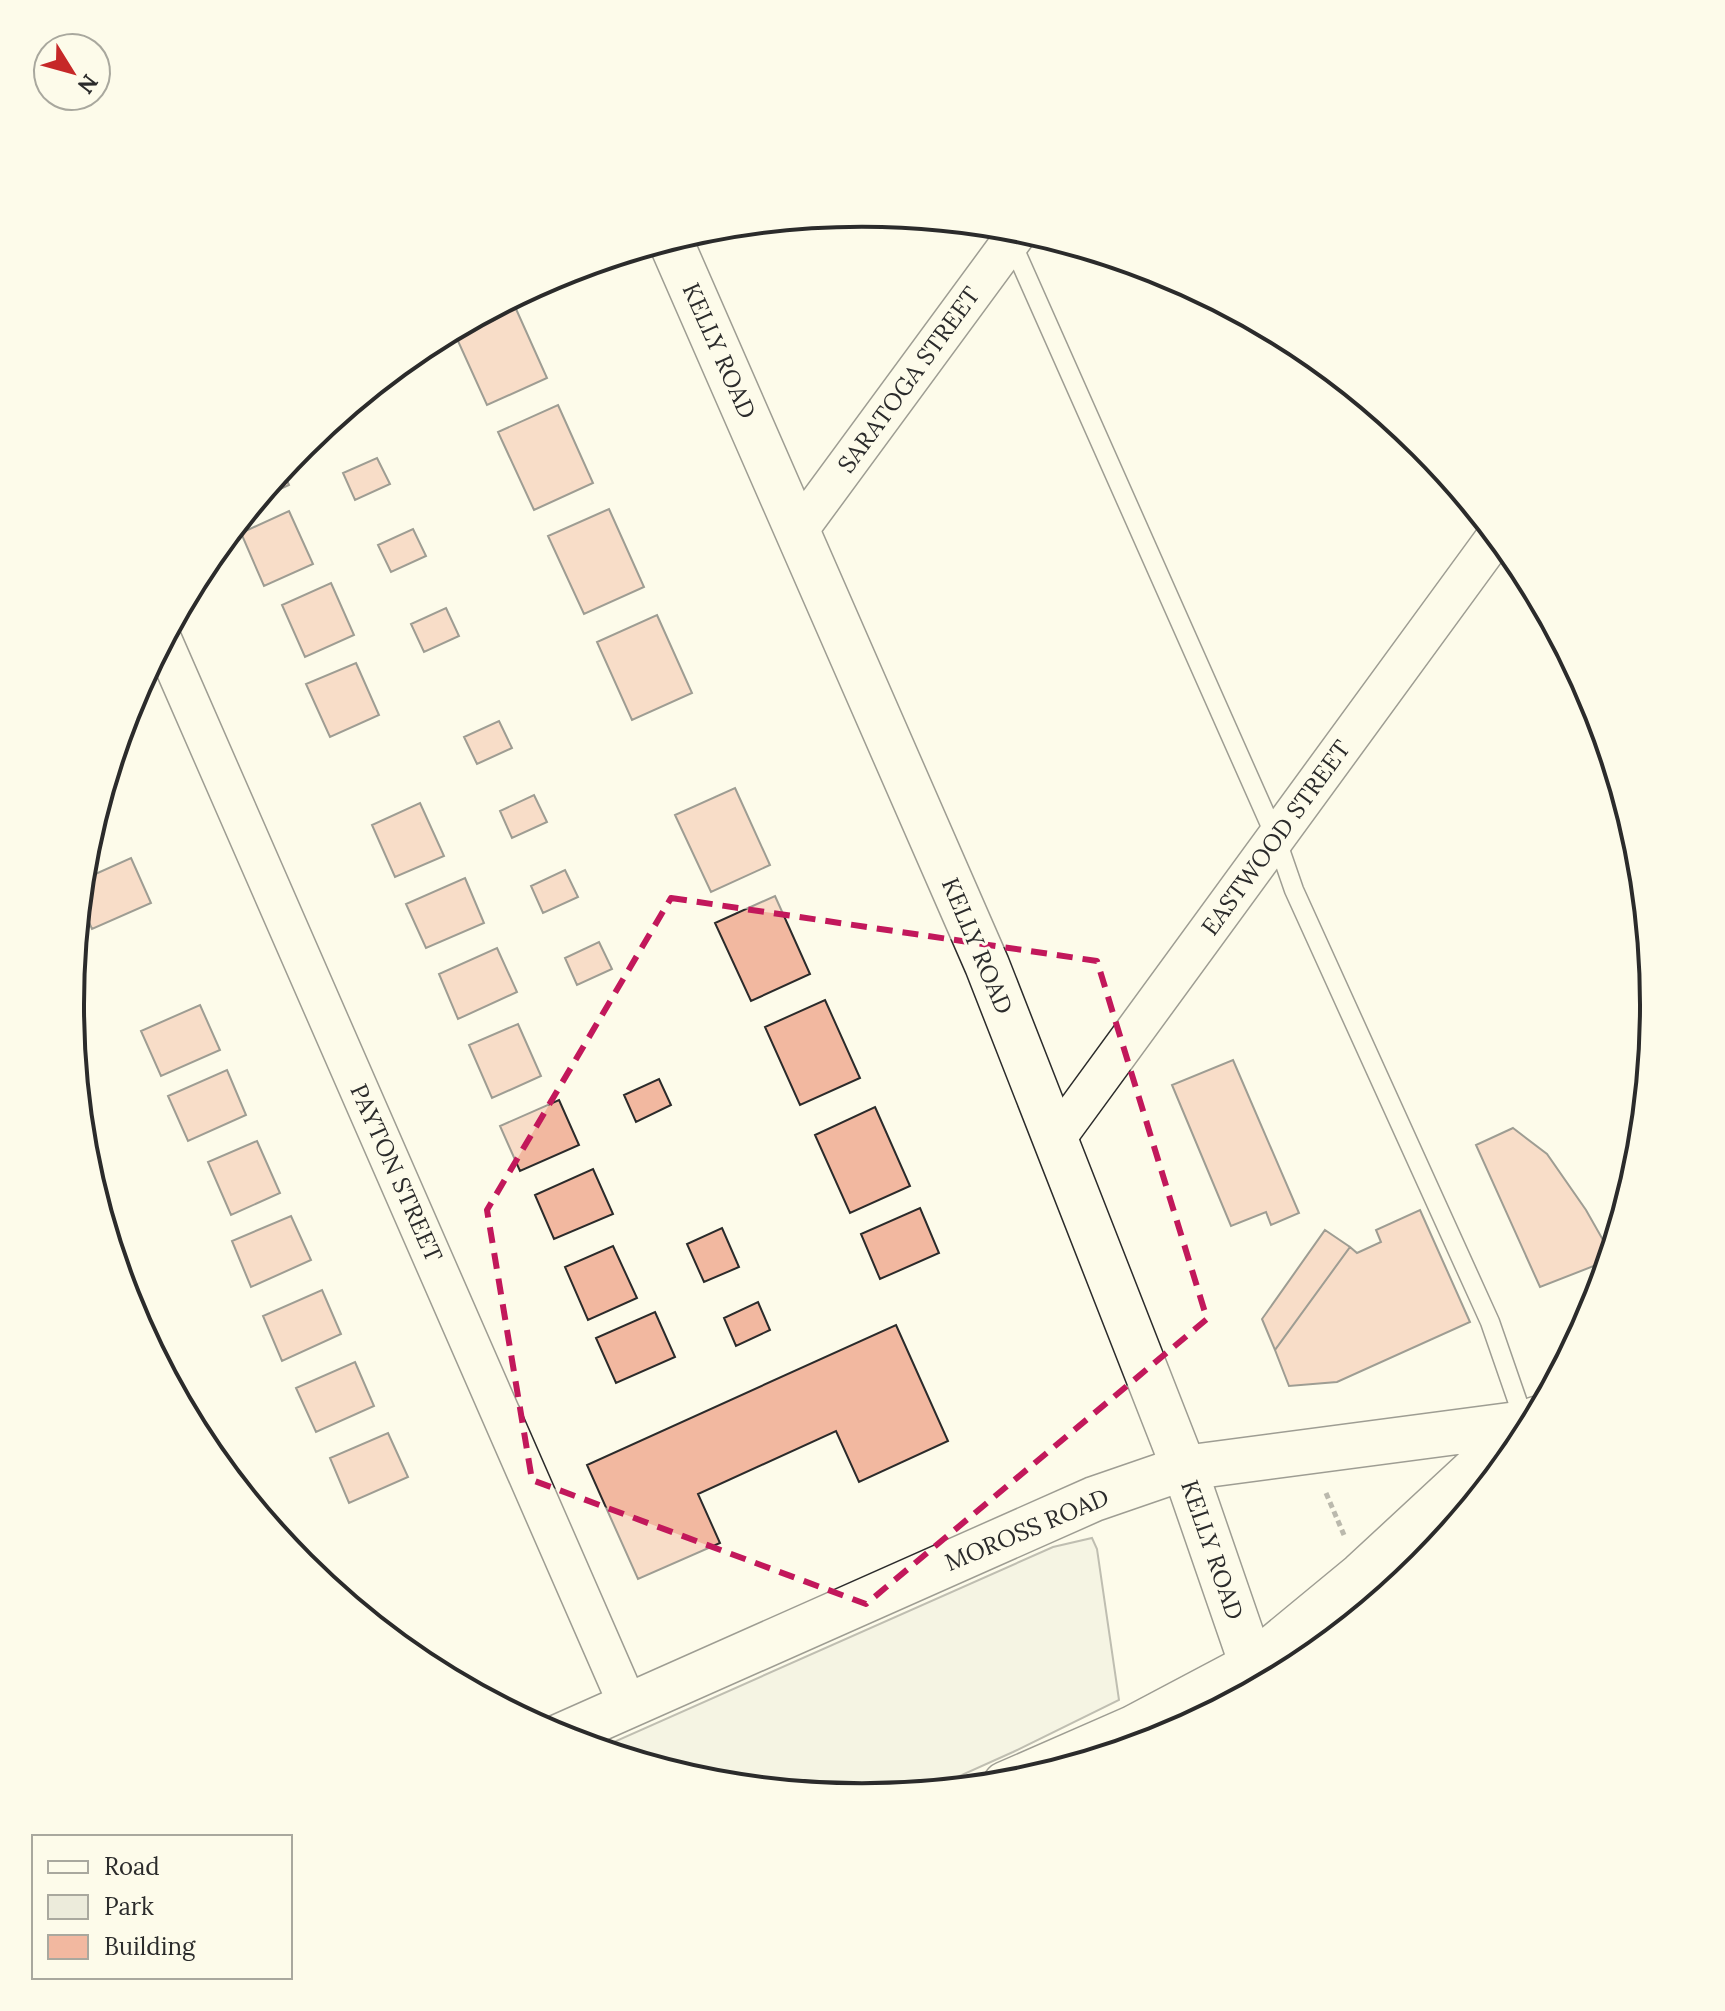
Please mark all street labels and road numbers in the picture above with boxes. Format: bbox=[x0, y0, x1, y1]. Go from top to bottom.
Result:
street label: KELLY ROAD bbox=[676, 278, 763, 424]
street label: SARATOGA STREET bbox=[831, 281, 987, 479]
street label: EASTWOOD STREET bbox=[1194, 734, 1357, 941]
street label: KELLY ROAD bbox=[935, 873, 1020, 1019]
street label: PAYTON STREET bbox=[343, 1079, 450, 1267]
street label: KELLY ROAD bbox=[1174, 1476, 1251, 1624]
street label: MOROSS ROAD bbox=[940, 1481, 1113, 1578]

